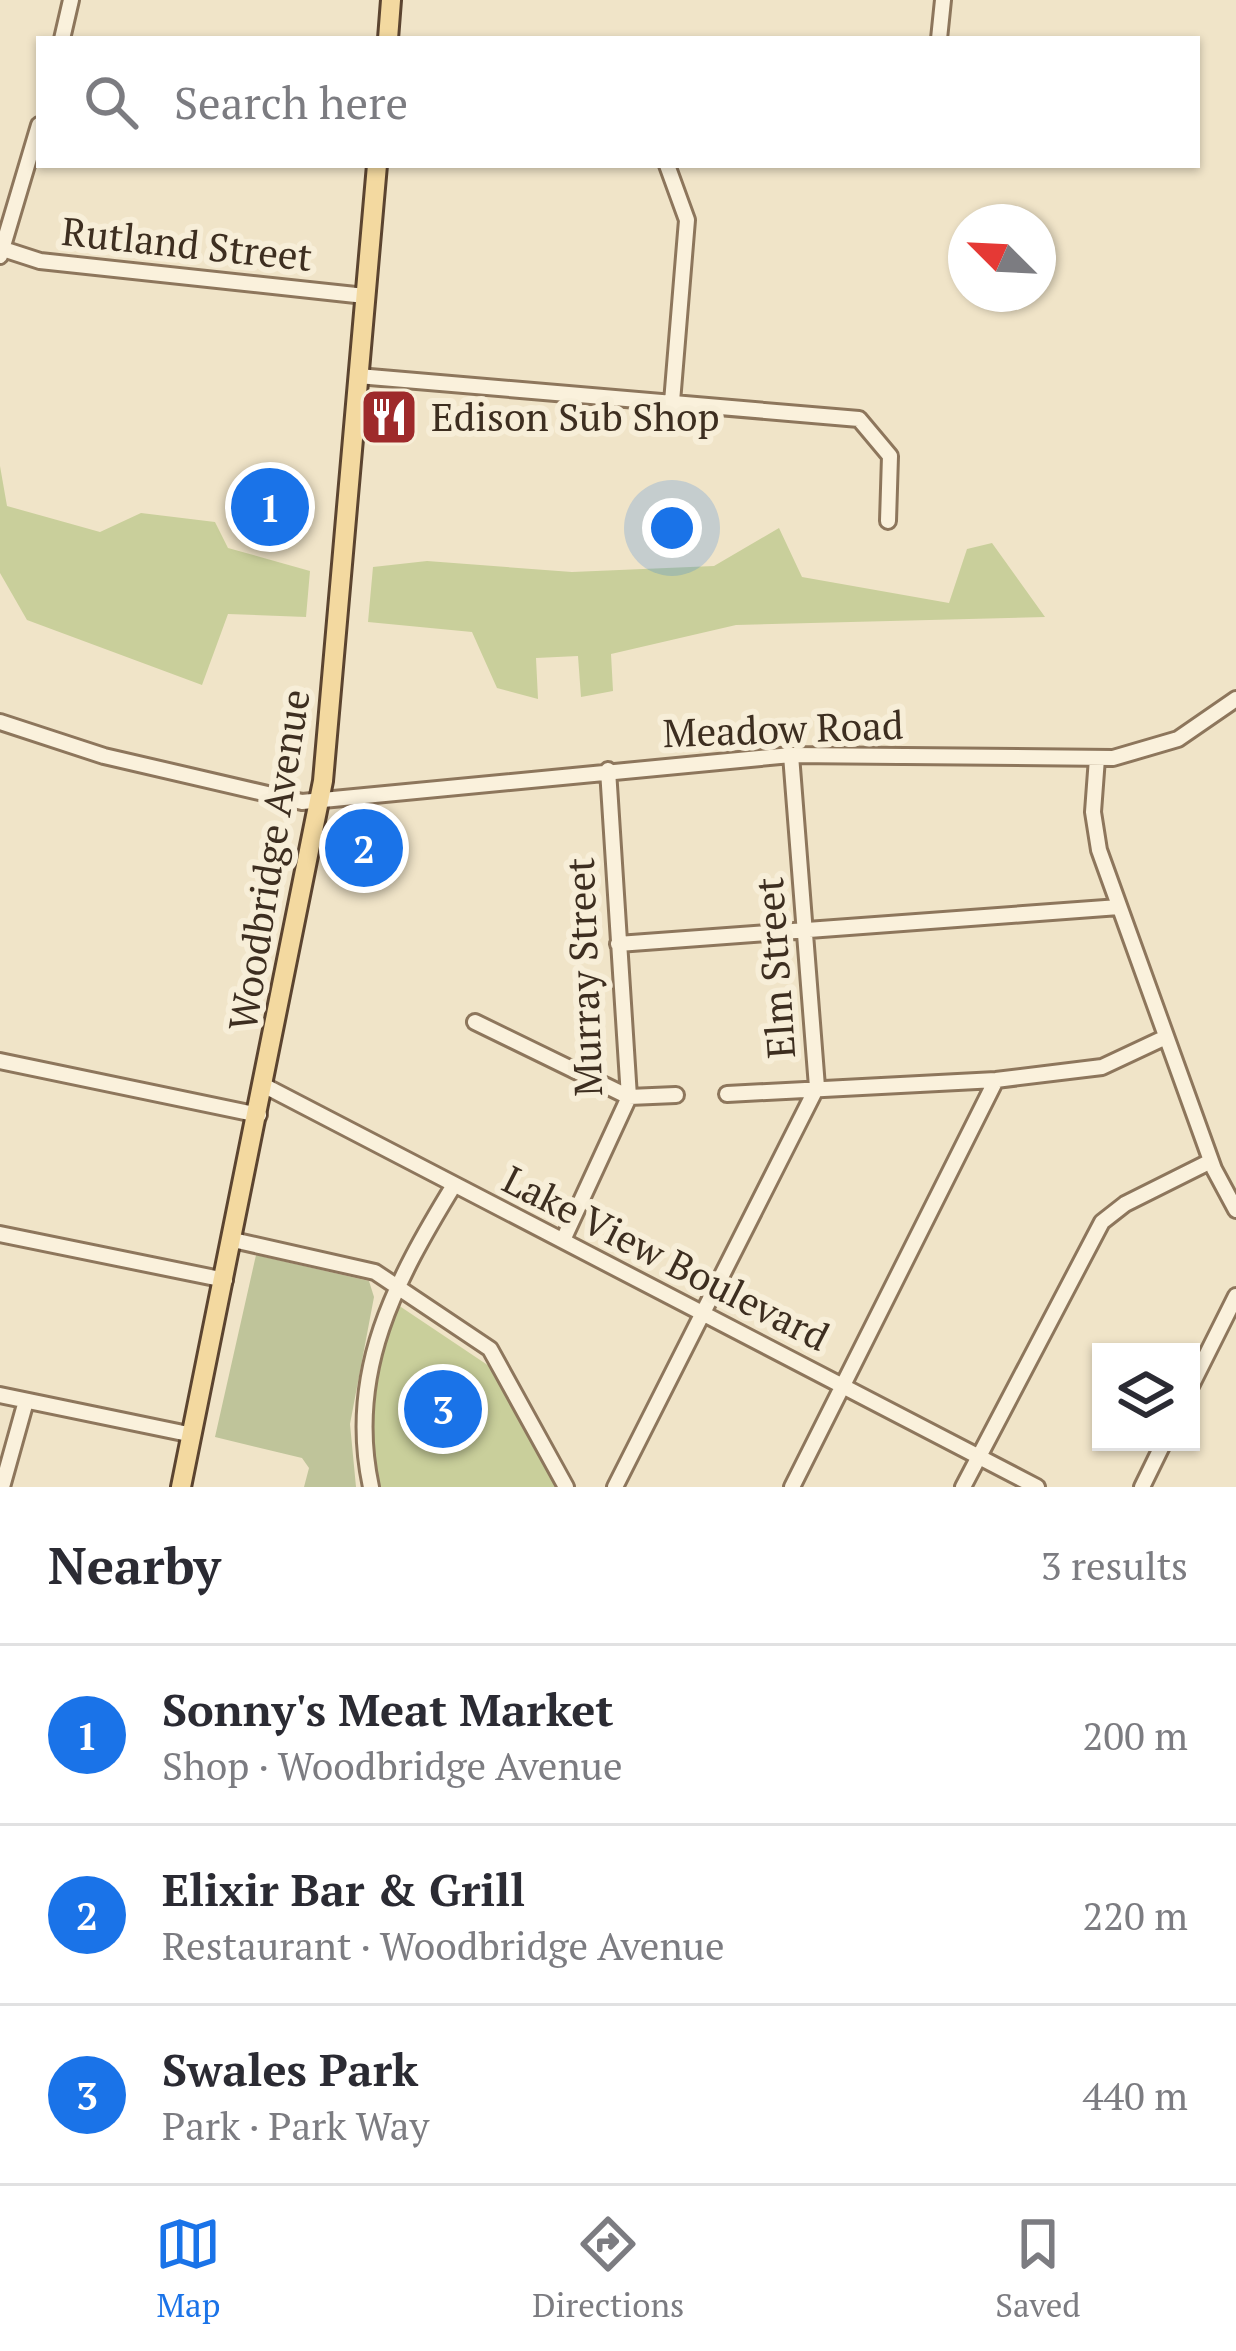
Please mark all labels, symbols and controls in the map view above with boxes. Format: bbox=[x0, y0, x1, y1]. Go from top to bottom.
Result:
search box bbox=[36, 36, 1200, 168]
icon: search bbox=[78, 69, 144, 135]
text: Search here bbox=[174, 72, 408, 132]
street label: Rutland Street bbox=[59, 204, 315, 282]
north arrow bbox=[948, 204, 1056, 312]
restaurant icon: Edison Sub Shop bbox=[358, 386, 420, 448]
place label: Edison Sub Shop bbox=[431, 390, 720, 442]
pin: 1 bbox=[231, 462, 309, 552]
your location bbox=[642, 498, 702, 558]
street label: Woodbridge Avenue bbox=[215, 685, 321, 1034]
street label: Meadow Road bbox=[662, 698, 904, 758]
pin: 2 bbox=[325, 803, 403, 893]
street label: Murray Street bbox=[553, 857, 613, 1097]
street label: Elm Street bbox=[742, 876, 806, 1060]
street label: Lake View Boulevard bbox=[495, 1152, 838, 1362]
map controls bbox=[1092, 1343, 1200, 1451]
button: layers bbox=[1092, 1343, 1200, 1451]
pin: 3 bbox=[404, 1364, 482, 1454]
text: Nearby bbox=[48, 1531, 221, 1599]
text: 3 results bbox=[1041, 1539, 1188, 1591]
text: Sonny's Meat Market bbox=[162, 1679, 613, 1739]
text: 1 bbox=[76, 1709, 98, 1761]
text: 200 m bbox=[1083, 1709, 1188, 1761]
text: Shop · Woodbridge Avenue bbox=[162, 1739, 623, 1791]
text: Elixir Bar & Grill bbox=[162, 1859, 525, 1919]
text: 2 bbox=[76, 1889, 98, 1941]
text: 220 m bbox=[1083, 1889, 1188, 1941]
text: Restaurant · Woodbridge Avenue bbox=[162, 1919, 725, 1971]
text: Swales Park bbox=[162, 2039, 418, 2099]
text: 3 bbox=[76, 2069, 98, 2121]
text: 440 m bbox=[1083, 2069, 1188, 2121]
text: Park · Park Way bbox=[162, 2099, 429, 2151]
tab: Map bbox=[155, 2211, 221, 2326]
tab: Directions bbox=[532, 2211, 684, 2326]
tab: Saved bbox=[995, 2211, 1081, 2326]

